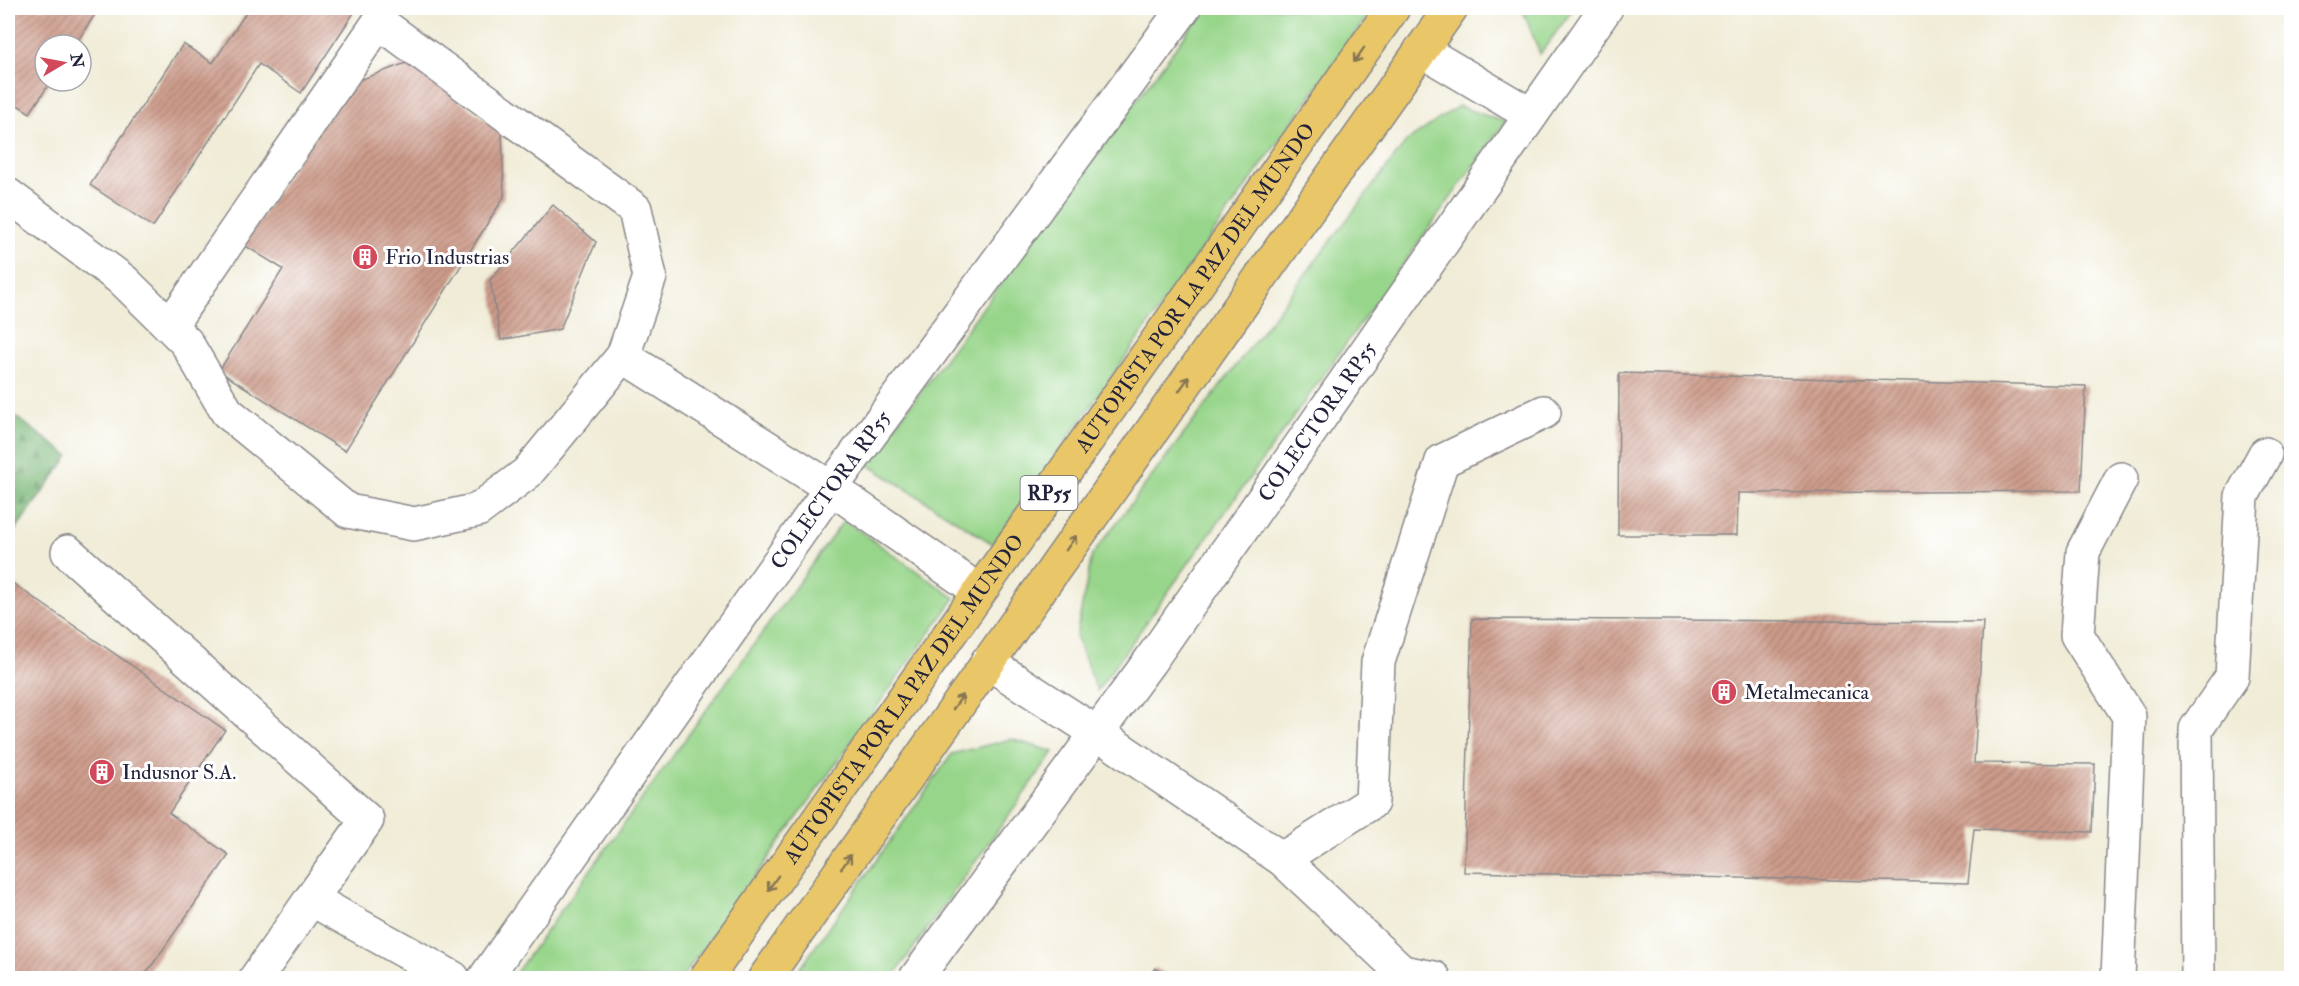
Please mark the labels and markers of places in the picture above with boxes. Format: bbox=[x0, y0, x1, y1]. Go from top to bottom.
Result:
building icon: Frio Industrias bbox=[350, 242, 380, 272]
place label: Frio Industrias bbox=[385, 244, 509, 271]
building icon: Metalmecanica bbox=[1709, 677, 1739, 707]
place label: Metalmecanica bbox=[1744, 679, 1869, 706]
building icon: Indusnor S.A. bbox=[87, 757, 117, 787]
place label: Indusnor S.A. bbox=[122, 759, 236, 786]

